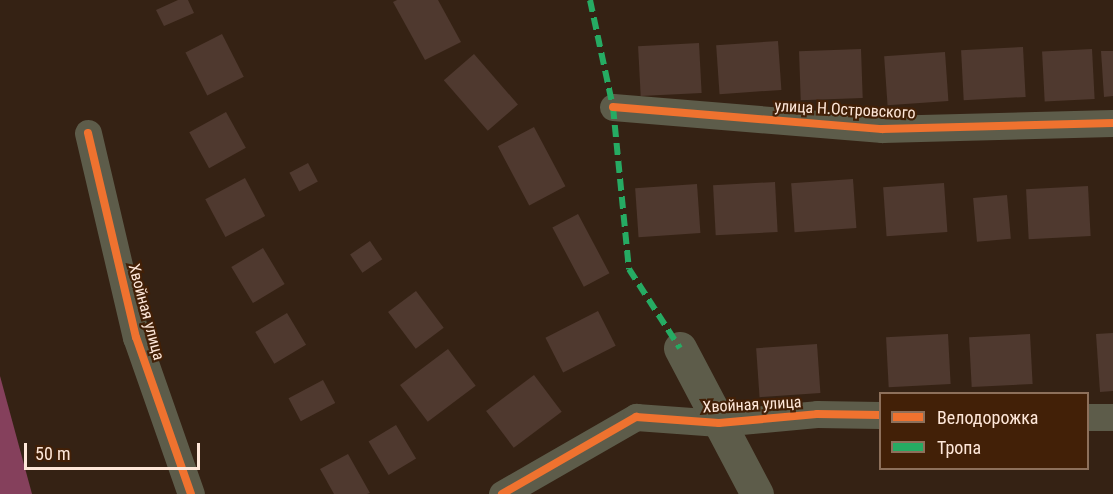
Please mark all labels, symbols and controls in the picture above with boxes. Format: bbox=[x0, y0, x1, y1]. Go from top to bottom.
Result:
street label: улица Н.Островского bbox=[774, 97, 916, 123]
street label: Хвойная улица bbox=[124, 262, 168, 362]
legend bbox=[879, 392, 1089, 470]
street label: Хвойная улица bbox=[702, 393, 802, 417]
text: Велодорожка bbox=[937, 407, 1038, 428]
scale bar bbox=[27, 431, 202, 469]
text: Тропа bbox=[937, 437, 981, 458]
text: 50 m bbox=[35, 443, 70, 464]

